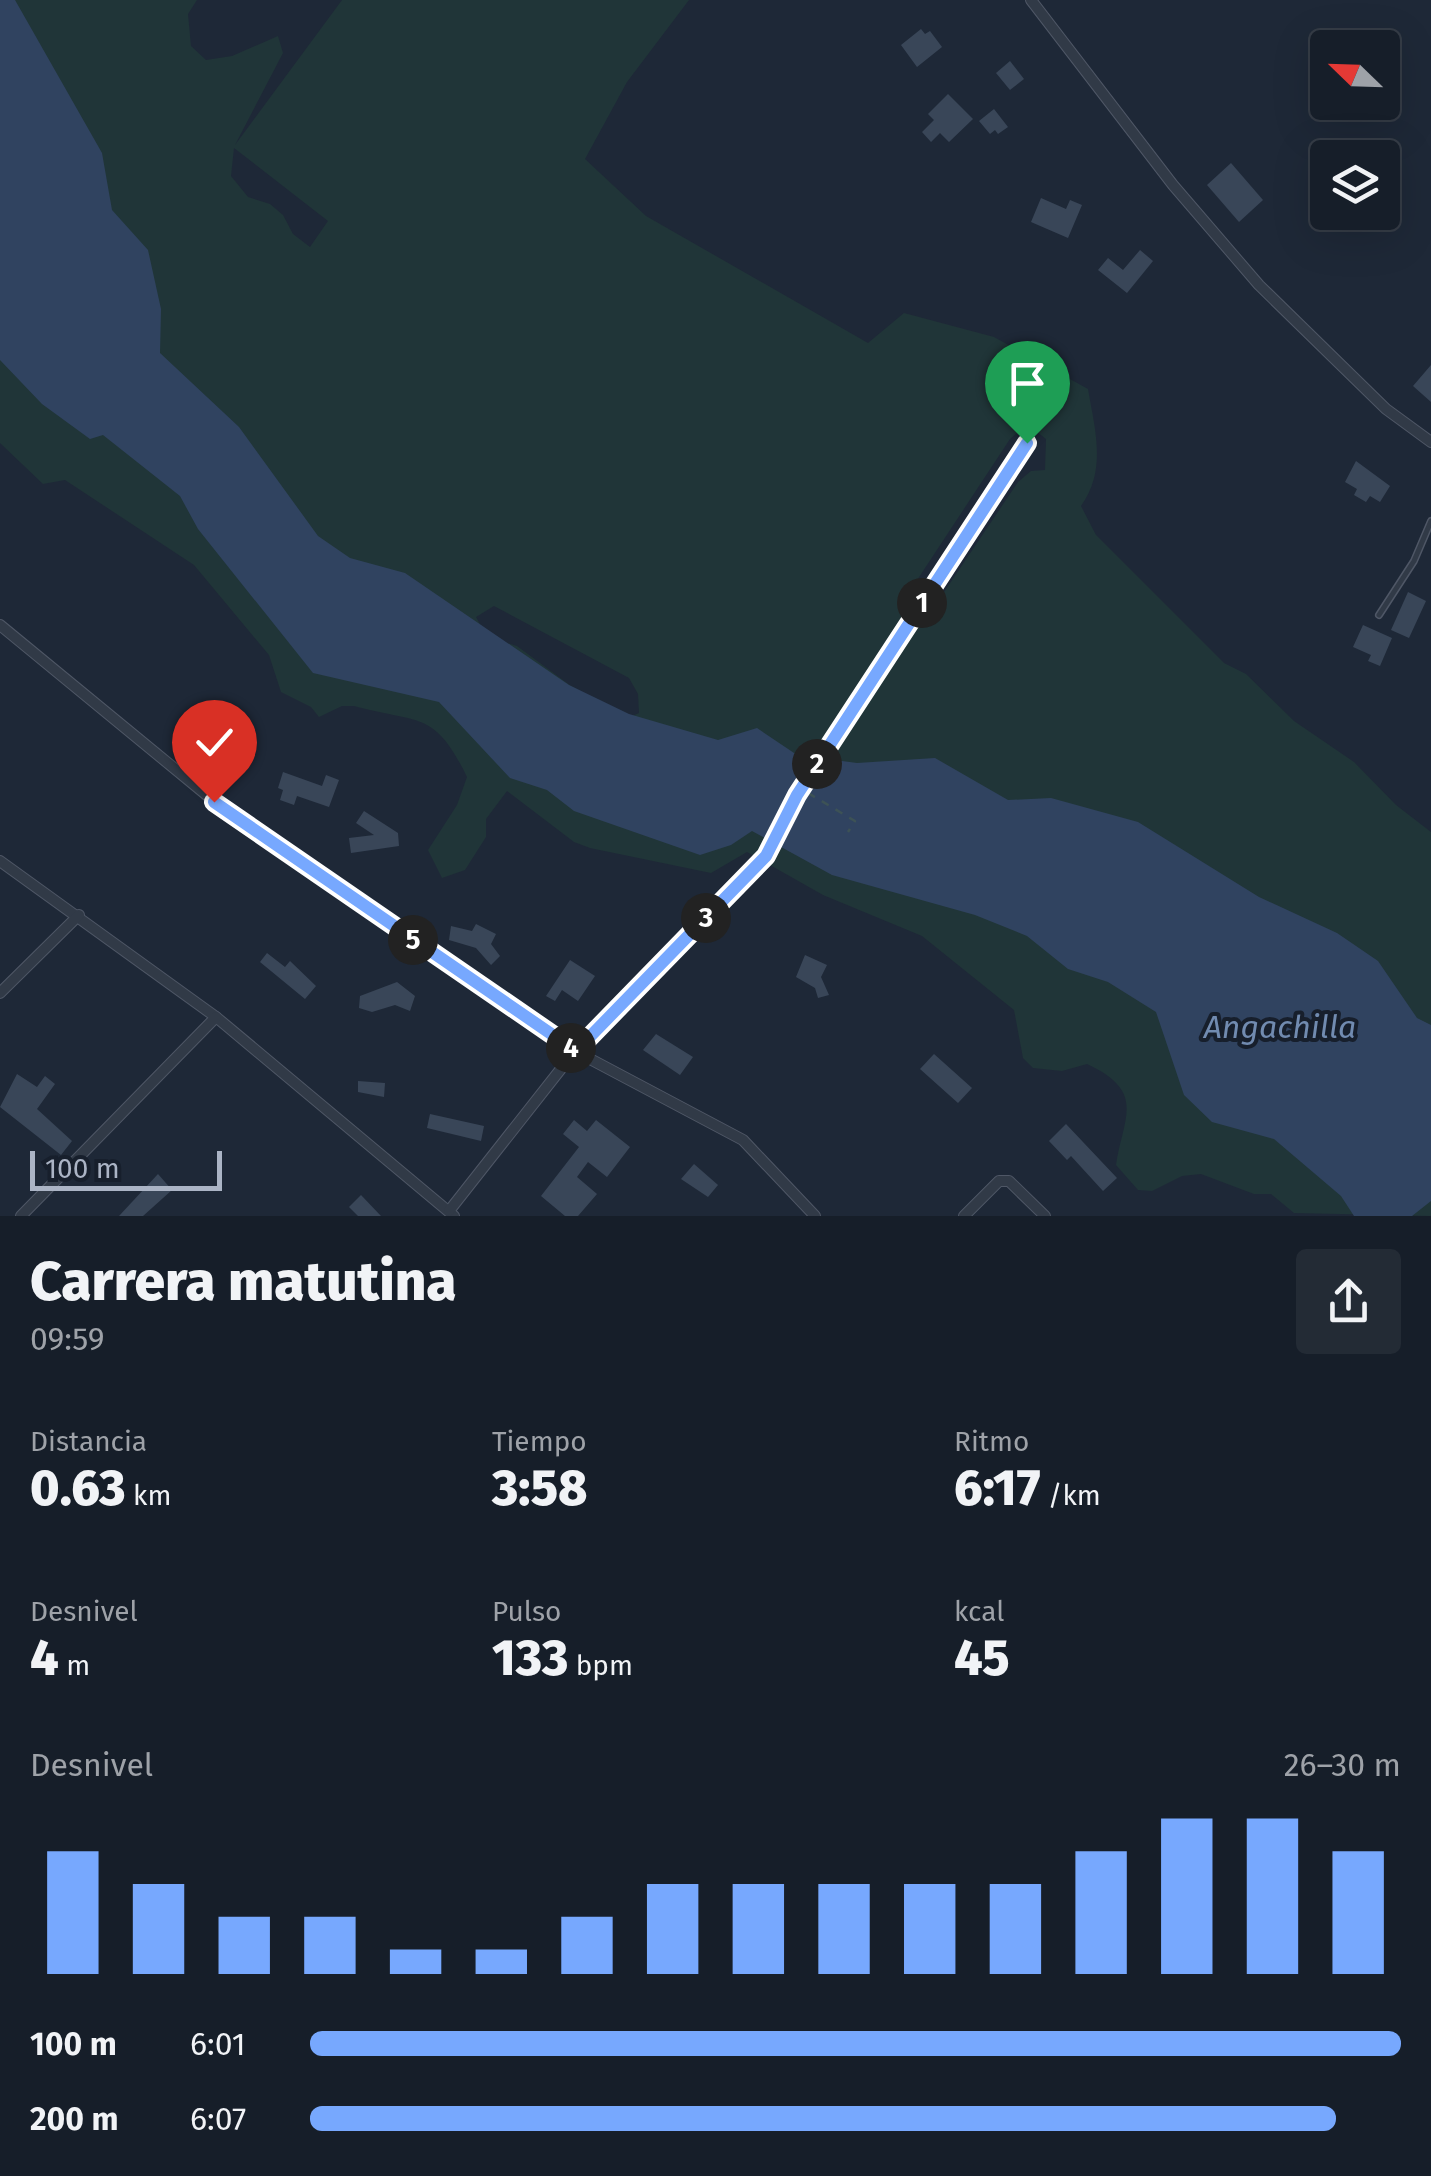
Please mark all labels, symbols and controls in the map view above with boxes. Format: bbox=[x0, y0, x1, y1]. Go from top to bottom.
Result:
north arrow bbox=[1310, 30, 1400, 120]
map controls bbox=[1310, 30, 1400, 230]
button: layers bbox=[1310, 140, 1400, 230]
pin bbox=[985, 341, 1070, 444]
icon: arrive bbox=[1000, 356, 1055, 411]
pin: 1 bbox=[897, 578, 947, 628]
text: 1 bbox=[916, 586, 929, 619]
pin bbox=[172, 700, 257, 803]
icon: check bbox=[187, 715, 242, 770]
pin: 2 bbox=[792, 739, 842, 789]
text: 2 bbox=[810, 747, 824, 780]
pin: 3 bbox=[681, 893, 731, 943]
text: 3 bbox=[699, 901, 713, 934]
pin: 5 bbox=[388, 915, 438, 965]
text: 5 bbox=[405, 923, 421, 956]
water label: Angachilla bbox=[1202, 1008, 1356, 1046]
pin: 4 bbox=[546, 1023, 596, 1073]
text: 4 bbox=[563, 1031, 579, 1064]
scale bar bbox=[30, 1146, 222, 1190]
text: 100 m bbox=[45, 1152, 120, 1185]
text: Carrera matutina bbox=[30, 1249, 457, 1315]
button: share bbox=[1296, 1249, 1401, 1354]
text: 09:59 bbox=[30, 1320, 105, 1358]
text: Distancia bbox=[30, 1425, 147, 1458]
text: Tiempo bbox=[492, 1425, 587, 1458]
text: Ritmo bbox=[954, 1425, 1029, 1458]
text: 0.63 bbox=[30, 1458, 126, 1518]
text: 3:58 bbox=[492, 1458, 588, 1518]
text: 6:17 bbox=[954, 1458, 1040, 1518]
text: km bbox=[126, 1479, 171, 1512]
text: /km bbox=[1040, 1479, 1101, 1512]
text: Desnivel bbox=[30, 1595, 138, 1628]
text: Pulso bbox=[492, 1595, 561, 1628]
text: kcal bbox=[954, 1595, 1004, 1628]
text: 4 bbox=[30, 1628, 59, 1688]
text: 133 bbox=[492, 1628, 568, 1688]
text: 45 bbox=[954, 1628, 1010, 1688]
text: m bbox=[59, 1649, 90, 1682]
text: bpm bbox=[568, 1649, 633, 1682]
text: Desnivel bbox=[30, 1746, 153, 1784]
text: 26–30 m bbox=[1284, 1746, 1401, 1784]
text: 100 m bbox=[30, 2025, 117, 2063]
text: 6:01 bbox=[190, 2025, 246, 2063]
text: 200 m bbox=[30, 2100, 119, 2138]
text: 6:07 bbox=[190, 2100, 246, 2138]

